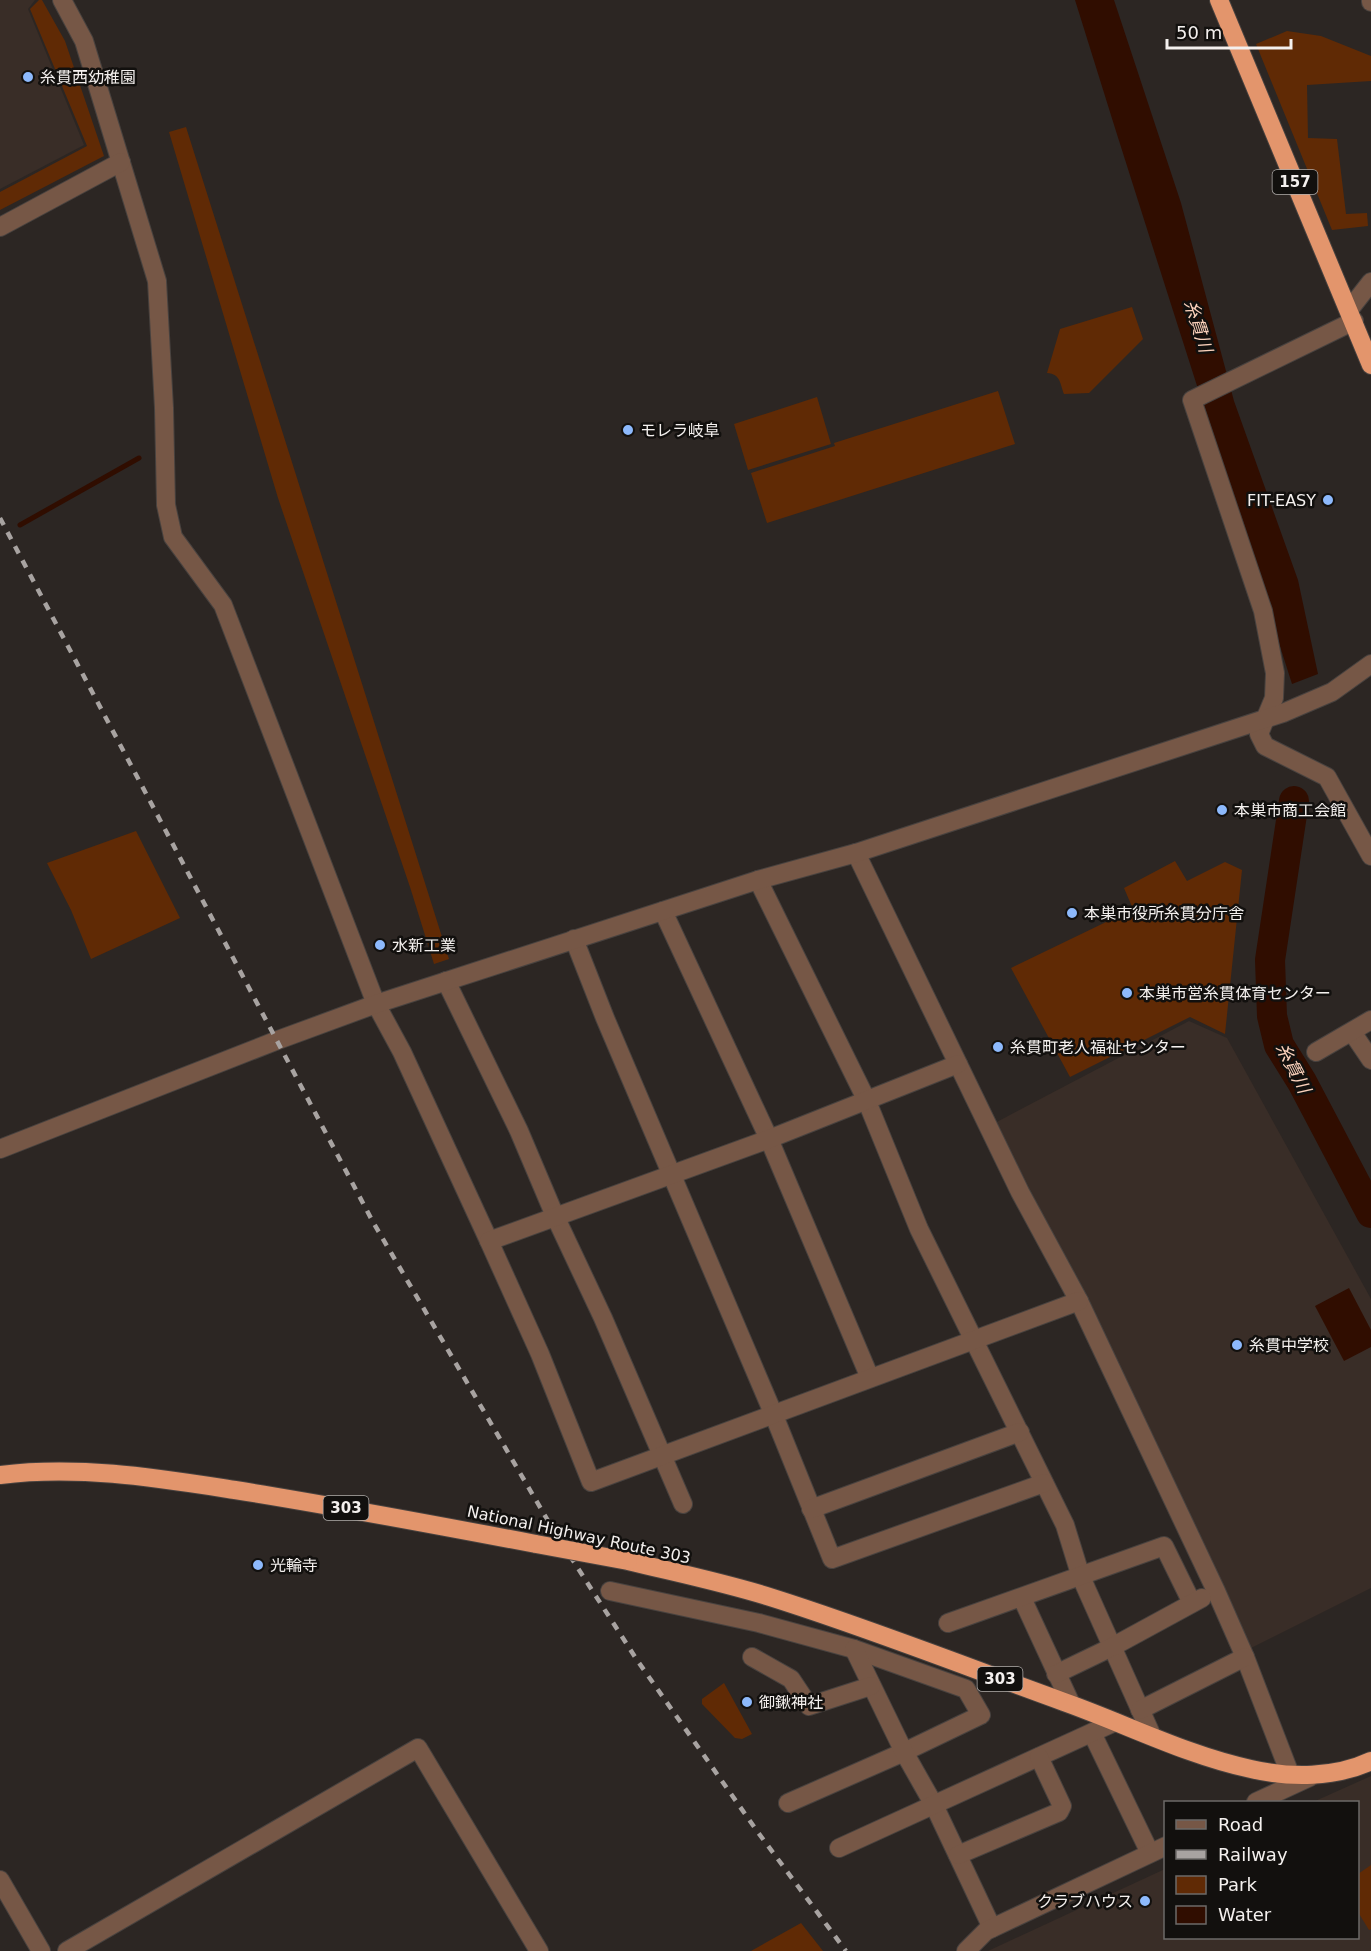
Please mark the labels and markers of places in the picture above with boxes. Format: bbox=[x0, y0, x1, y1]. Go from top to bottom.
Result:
place label: 糸貫西幼稚園 bbox=[40, 68, 136, 87]
marker: 糸貫西幼稚園 bbox=[21, 70, 35, 84]
place label: モレラ岐阜 bbox=[640, 421, 720, 440]
marker: モレラ岐阜 bbox=[621, 423, 635, 437]
place label: FIT-EASY bbox=[1247, 491, 1316, 510]
marker: FIT-EASY bbox=[1321, 493, 1335, 507]
place label: 本巣市商工会館 bbox=[1234, 801, 1346, 820]
marker: 本巣市商工会館 bbox=[1215, 803, 1229, 817]
place label: 本巣市役所糸貫分庁舎 bbox=[1084, 904, 1244, 923]
marker: 本巣市役所糸貫分庁舎 bbox=[1065, 906, 1079, 920]
place label: 水新工業 bbox=[392, 936, 456, 955]
marker: 水新工業 bbox=[373, 938, 387, 952]
place label: 本巣市営糸貫体育センター bbox=[1139, 984, 1331, 1003]
marker: 本巣市営糸貫体育センター bbox=[1120, 986, 1134, 1000]
place label: 糸貫町老人福祉センター bbox=[1010, 1038, 1186, 1057]
marker: 糸貫町老人福祉センター bbox=[991, 1040, 1005, 1054]
place label: 糸貫中学校 bbox=[1249, 1336, 1329, 1355]
marker: 糸貫中学校 bbox=[1230, 1338, 1244, 1352]
place label: 光輪寺 bbox=[270, 1556, 318, 1575]
marker: 光輪寺 bbox=[251, 1558, 265, 1572]
place label: 御鍬神社 bbox=[759, 1693, 823, 1712]
marker: 御鍬神社 bbox=[740, 1695, 754, 1709]
place label: クラブハウス bbox=[1037, 1892, 1133, 1911]
marker: クラブハウス bbox=[1138, 1894, 1152, 1908]

